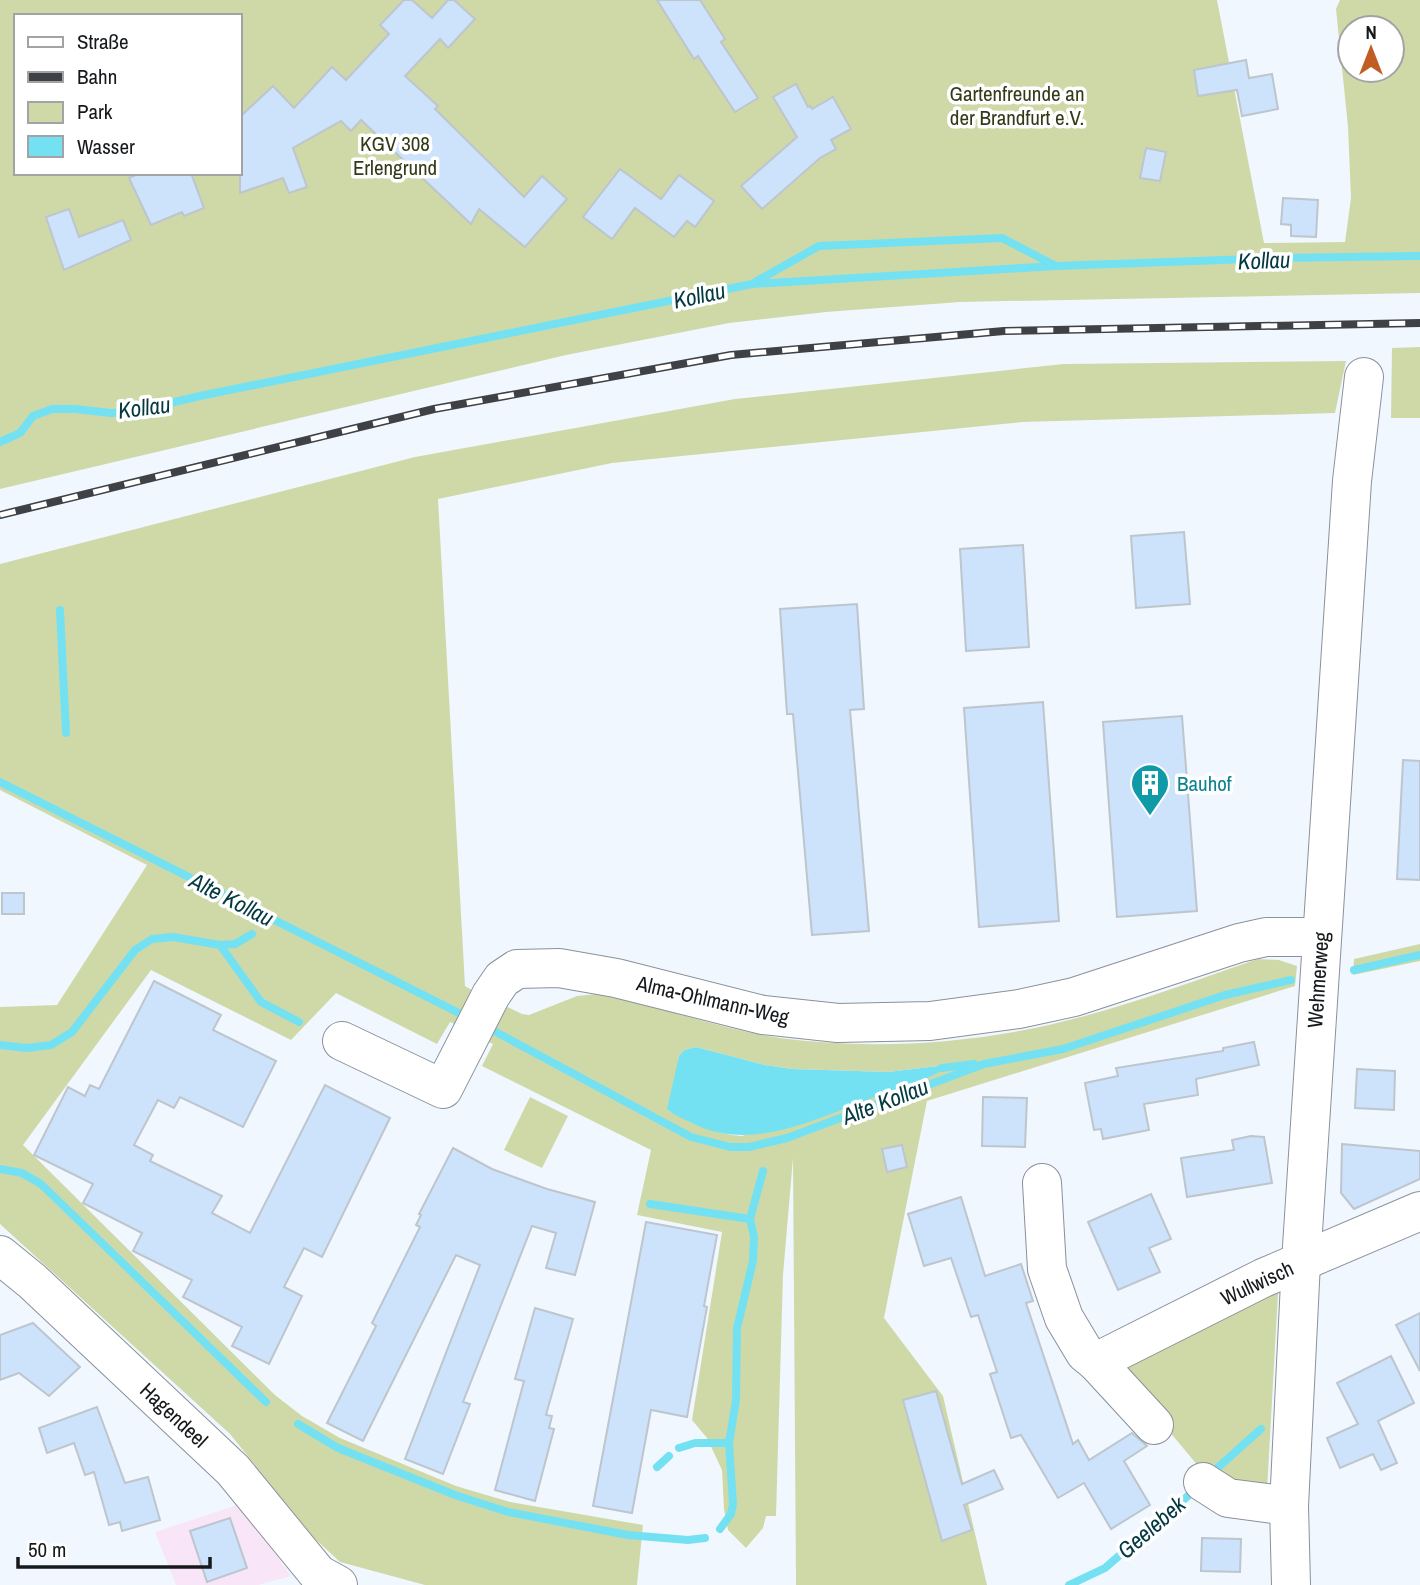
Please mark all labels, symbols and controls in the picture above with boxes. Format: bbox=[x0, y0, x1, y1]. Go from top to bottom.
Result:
legend bbox=[14, 14, 242, 175]
north arrow bbox=[1336, 14, 1406, 84]
text: N bbox=[1365, 19, 1377, 45]
text: Straße bbox=[77, 27, 129, 56]
text: Bahn bbox=[77, 62, 117, 91]
park label: Gartenfreunde an der Brandfurt e.V. bbox=[950, 79, 1085, 132]
text: Park bbox=[77, 97, 113, 126]
park label: KGV 308 Erlengrund bbox=[353, 129, 437, 182]
text: Wasser bbox=[77, 132, 135, 161]
water label: Kollau bbox=[1237, 244, 1291, 276]
water label: Kollau bbox=[670, 274, 728, 316]
water label: Kollau bbox=[116, 388, 172, 426]
building icon: Bauhof bbox=[1129, 762, 1171, 817]
place label: Bauhof bbox=[1177, 769, 1232, 798]
water label: Alte Kollau bbox=[184, 864, 279, 933]
street label: Wehmerweg bbox=[1300, 931, 1336, 1029]
street label: Alma-Ohlmann-Weg bbox=[633, 968, 793, 1032]
water label: Alte Kollau bbox=[836, 1070, 933, 1132]
street label: Wullwisch bbox=[1216, 1254, 1298, 1312]
street label: Hagendeel bbox=[134, 1376, 214, 1454]
water label: Geelebek bbox=[1110, 1488, 1193, 1565]
scale bar bbox=[18, 1526, 210, 1570]
text: 50 m bbox=[28, 1535, 66, 1564]

